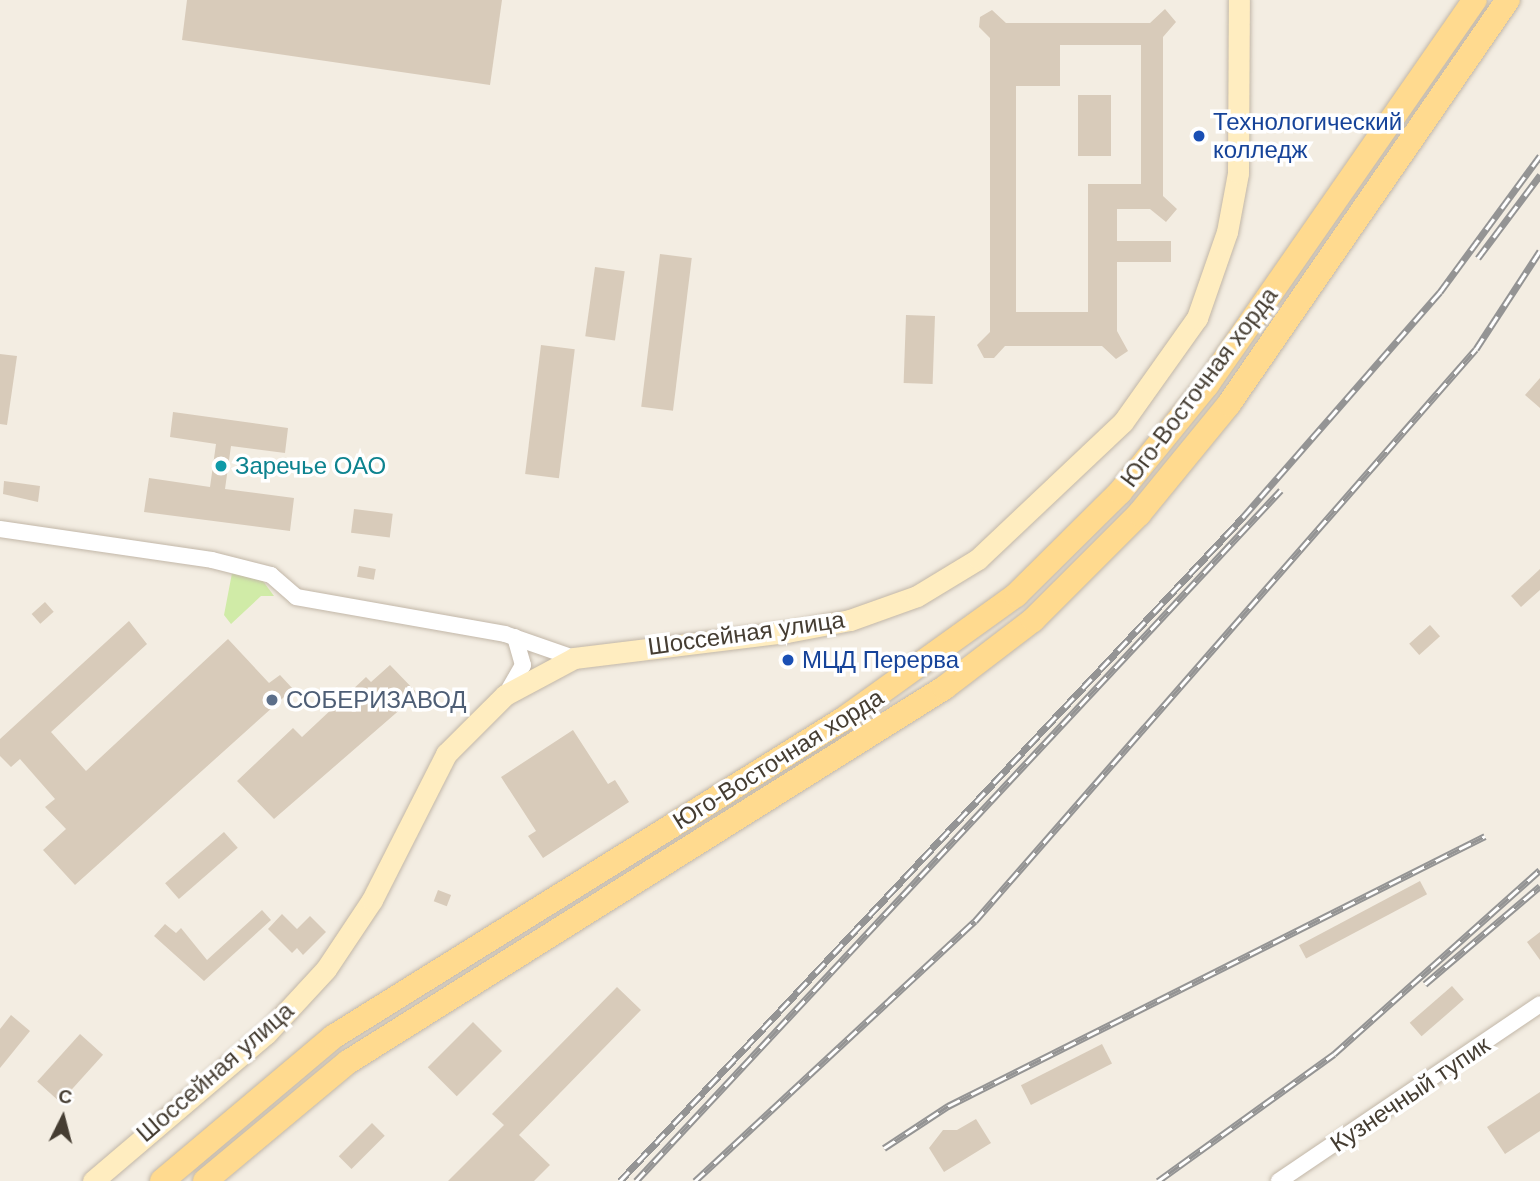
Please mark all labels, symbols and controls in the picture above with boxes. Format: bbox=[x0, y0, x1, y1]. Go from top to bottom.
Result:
place label: Технологический колледж bbox=[1213, 108, 1402, 164]
marker: Технологический колледж bbox=[1191, 128, 1207, 144]
street label: Юго-Восточная хорда bbox=[1114, 281, 1284, 493]
place label: Заречье ОАО bbox=[235, 452, 386, 480]
marker: Заречье ОАО bbox=[213, 458, 229, 474]
street label: Шоссейная улица bbox=[646, 605, 846, 661]
place label: МЦД Перерва bbox=[802, 646, 959, 674]
marker: МЦД Перерва bbox=[780, 652, 796, 668]
street label: Юго-Восточная хорда bbox=[667, 682, 889, 836]
place label: СОБЕРИЗАВОД bbox=[286, 686, 467, 714]
marker: СОБЕРИЗАВОД bbox=[264, 692, 280, 708]
street label: Шоссейная улица bbox=[131, 996, 299, 1148]
street label: Кузнечный тупик bbox=[1325, 1030, 1495, 1158]
north arrow bbox=[28, 1083, 98, 1153]
text: С bbox=[57, 1085, 73, 1108]

